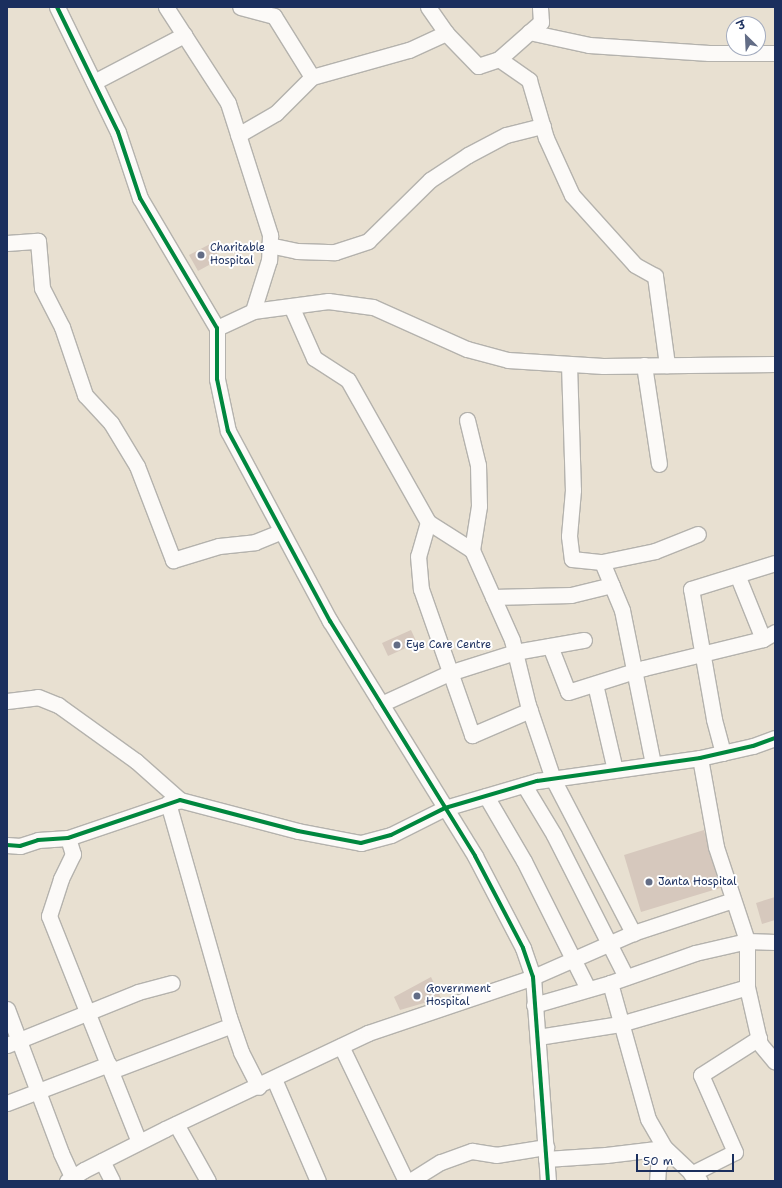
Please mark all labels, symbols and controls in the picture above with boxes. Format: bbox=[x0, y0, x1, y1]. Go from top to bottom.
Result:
north arrow bbox=[726, 16, 766, 56]
text: उ bbox=[735, 17, 748, 34]
place label: Charitable Hospital bbox=[210, 242, 265, 268]
marker: Charitable Hospital bbox=[195, 249, 207, 261]
place label: Eye Care Centre bbox=[406, 638, 491, 652]
marker: Eye Care Centre bbox=[391, 639, 403, 651]
place label: Janta Hospital bbox=[658, 875, 737, 889]
marker: Janta Hospital bbox=[643, 876, 655, 888]
place label: Government Hospital bbox=[426, 983, 491, 1009]
marker: Government Hospital bbox=[411, 990, 423, 1002]
scale bar bbox=[638, 1146, 736, 1172]
text: 50 m bbox=[643, 1153, 673, 1169]

